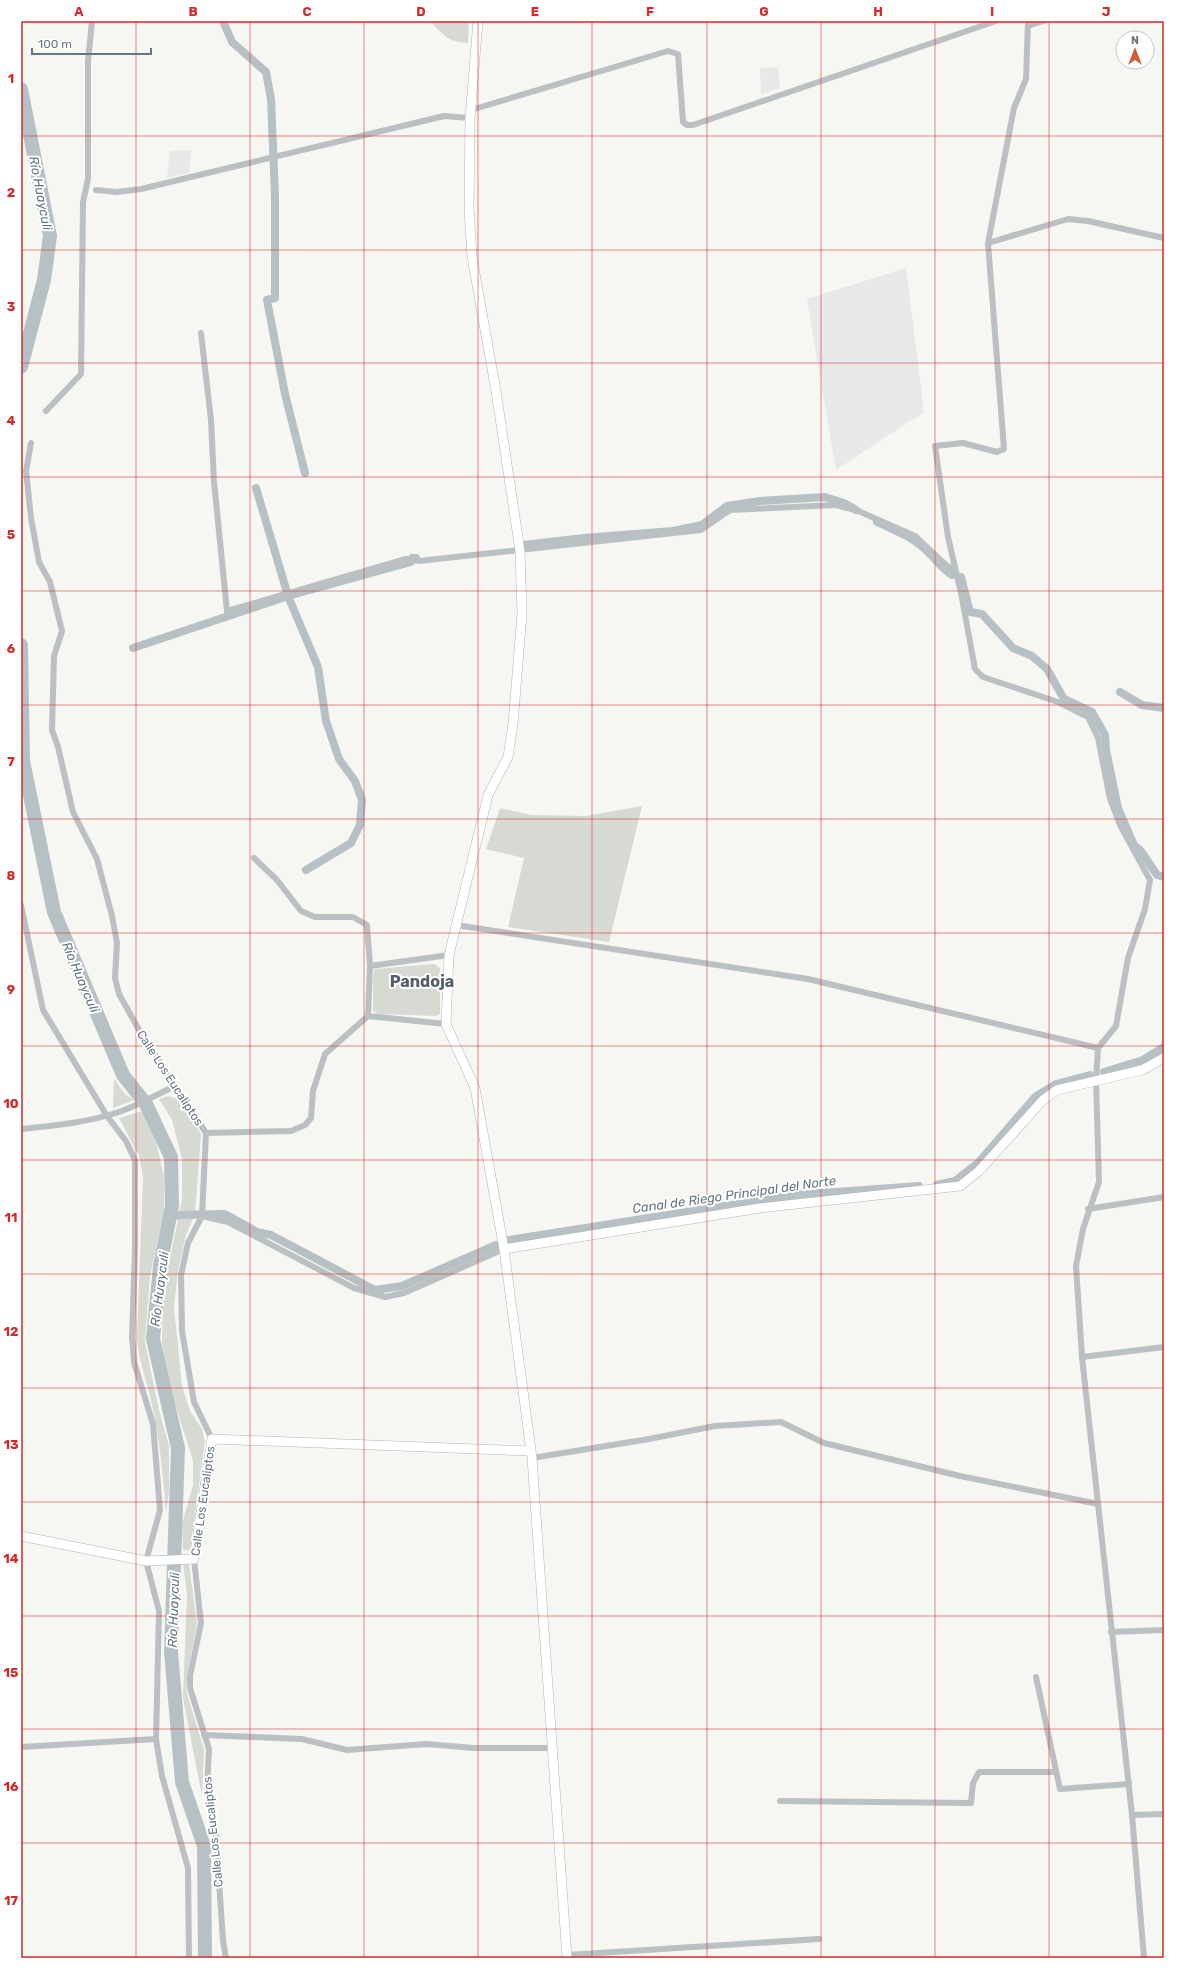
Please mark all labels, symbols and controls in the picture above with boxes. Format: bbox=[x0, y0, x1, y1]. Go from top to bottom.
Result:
text: A bbox=[74, 4, 84, 19]
text: B bbox=[188, 4, 198, 19]
text: C bbox=[302, 4, 312, 19]
text: D bbox=[416, 4, 426, 19]
text: E bbox=[531, 4, 539, 19]
text: F bbox=[646, 4, 654, 19]
text: G bbox=[759, 4, 769, 19]
text: H bbox=[873, 4, 883, 19]
text: I bbox=[990, 4, 994, 19]
text: J bbox=[1102, 4, 1110, 19]
scale bar bbox=[32, 30, 151, 56]
north arrow bbox=[1115, 30, 1155, 70]
text: N bbox=[1131, 34, 1139, 47]
text: 100 m bbox=[38, 37, 72, 51]
text: 1 bbox=[8, 71, 14, 86]
water label: Río Huayculi bbox=[26, 155, 55, 232]
text: 2 bbox=[7, 185, 15, 200]
text: 3 bbox=[7, 299, 16, 314]
text: 4 bbox=[7, 413, 16, 428]
text: 5 bbox=[7, 527, 15, 542]
text: 6 bbox=[7, 641, 16, 656]
text: 7 bbox=[7, 754, 15, 769]
text: 8 bbox=[7, 868, 16, 883]
water label: Río Huayculi bbox=[59, 940, 102, 1016]
district label: Pandoja bbox=[390, 972, 454, 991]
text: 9 bbox=[7, 982, 15, 997]
street label: Calle Los Eucaliptos bbox=[134, 1028, 206, 1128]
text: 10 bbox=[3, 1096, 19, 1111]
water label: Canal de Riego Principal del Norte bbox=[631, 1173, 837, 1217]
text: 11 bbox=[5, 1210, 17, 1225]
water label: Río Huayculi bbox=[147, 1250, 172, 1327]
text: 12 bbox=[4, 1324, 18, 1339]
text: 13 bbox=[3, 1437, 19, 1452]
street label: Calle Los Eucaliptos bbox=[188, 1445, 218, 1557]
text: 14 bbox=[3, 1551, 19, 1566]
water label: Río Huayculi bbox=[165, 1571, 182, 1648]
text: 15 bbox=[4, 1665, 18, 1680]
street label: Calle Los Eucaliptos bbox=[200, 1776, 226, 1888]
text: 16 bbox=[4, 1779, 19, 1794]
text: 17 bbox=[4, 1893, 19, 1908]

